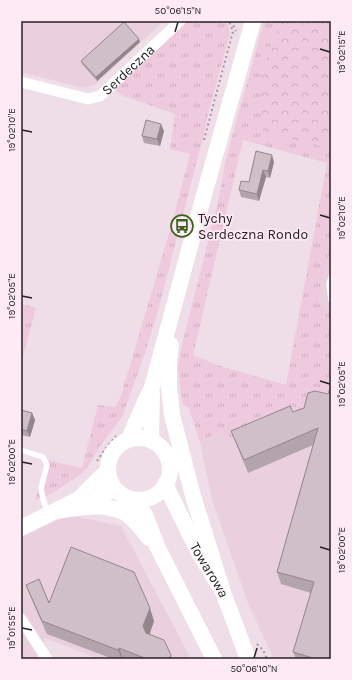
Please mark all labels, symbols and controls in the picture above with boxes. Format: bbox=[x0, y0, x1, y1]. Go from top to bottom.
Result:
text: 50°06'15"N bbox=[155, 5, 201, 17]
text: 19°02'15"E bbox=[336, 30, 348, 74]
street label: Serdeczna bbox=[98, 41, 158, 99]
text: 19°02'10"E bbox=[6, 108, 18, 152]
text: 19°02'10"E bbox=[336, 196, 348, 240]
place label: Tychy Serdeczna Rondo bbox=[198, 210, 308, 243]
bus stop icon: Tychy Serdeczna Rondo bbox=[169, 213, 195, 239]
text: 19°02'05"E bbox=[6, 273, 18, 319]
text: 19°02'05"E bbox=[336, 361, 348, 407]
text: 19°02'00"E bbox=[6, 439, 18, 485]
text: 19°02'00"E bbox=[336, 527, 348, 573]
street label: Towarowa bbox=[186, 540, 232, 600]
text: 19°01'55"E bbox=[6, 606, 18, 650]
text: 50°06'10"N bbox=[230, 663, 278, 675]

